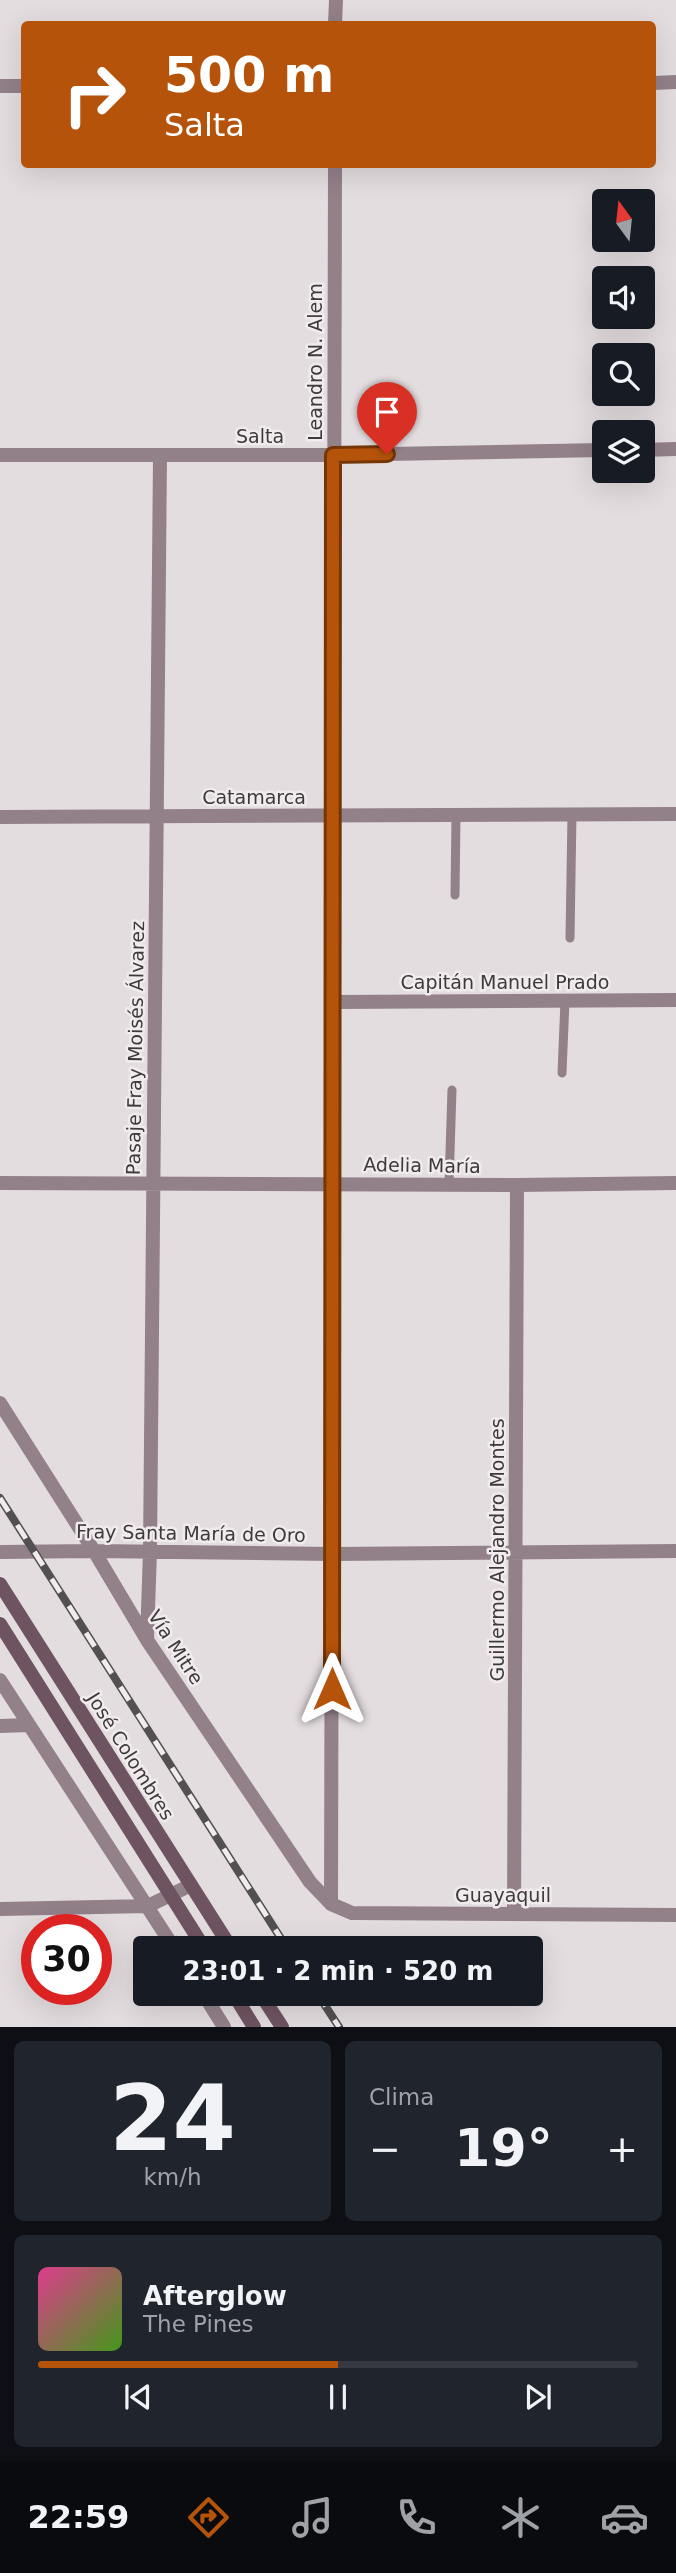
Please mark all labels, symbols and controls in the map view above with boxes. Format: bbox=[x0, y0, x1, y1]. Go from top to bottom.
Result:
text: 500 m bbox=[164, 47, 334, 104]
icon: right bbox=[49, 49, 140, 140]
text: Salta bbox=[164, 106, 245, 144]
north arrow bbox=[592, 189, 654, 252]
map controls bbox=[592, 189, 655, 483]
button: sound bbox=[592, 266, 655, 329]
street label: Leandro N. Alem bbox=[304, 283, 326, 441]
button: search bbox=[592, 343, 655, 406]
pin bbox=[357, 382, 417, 454]
icon: arrive bbox=[368, 393, 406, 431]
button: layers bbox=[592, 420, 655, 483]
street label: Salta bbox=[236, 425, 284, 447]
street label: Catamarca bbox=[202, 786, 306, 808]
street label: Pasaje Fray Moisés Álvarez bbox=[122, 921, 148, 1175]
street label: Capitán Manuel Prado bbox=[401, 971, 609, 993]
street label: Adelia María bbox=[363, 1153, 481, 1177]
street label: Guillermo Alejandro Montes bbox=[486, 1418, 508, 1682]
street label: Fray Santa María de Oro bbox=[76, 1520, 306, 1546]
street label: Vía Mitre bbox=[144, 1606, 208, 1688]
position arrow bbox=[295, 1652, 369, 1726]
street label: José Colombres bbox=[82, 1687, 179, 1824]
street label: Guayaquil bbox=[455, 1884, 551, 1906]
speed limit sign: 30 bbox=[21, 1914, 112, 2005]
text: 23:01 · 2 min · 520 m bbox=[183, 1956, 493, 1986]
text: 24 bbox=[109, 2066, 236, 2171]
text: Clima bbox=[369, 2084, 434, 2110]
text: 19° bbox=[454, 2118, 553, 2178]
text: − bbox=[369, 2127, 401, 2171]
text: + bbox=[606, 2127, 638, 2171]
text: km/h bbox=[143, 2164, 202, 2190]
text: Afterglow bbox=[143, 2281, 287, 2311]
text: The Pines bbox=[143, 2311, 254, 2337]
icon: previous bbox=[119, 2378, 157, 2416]
icon: pause bbox=[319, 2378, 357, 2416]
icon: next bbox=[519, 2378, 557, 2416]
icon: directions bbox=[184, 2493, 233, 2542]
icon: music bbox=[288, 2493, 337, 2542]
icon: phone bbox=[392, 2493, 441, 2542]
icon: climate bbox=[496, 2493, 545, 2542]
icon: car bbox=[600, 2493, 649, 2542]
text: 22:59 bbox=[27, 2498, 129, 2536]

